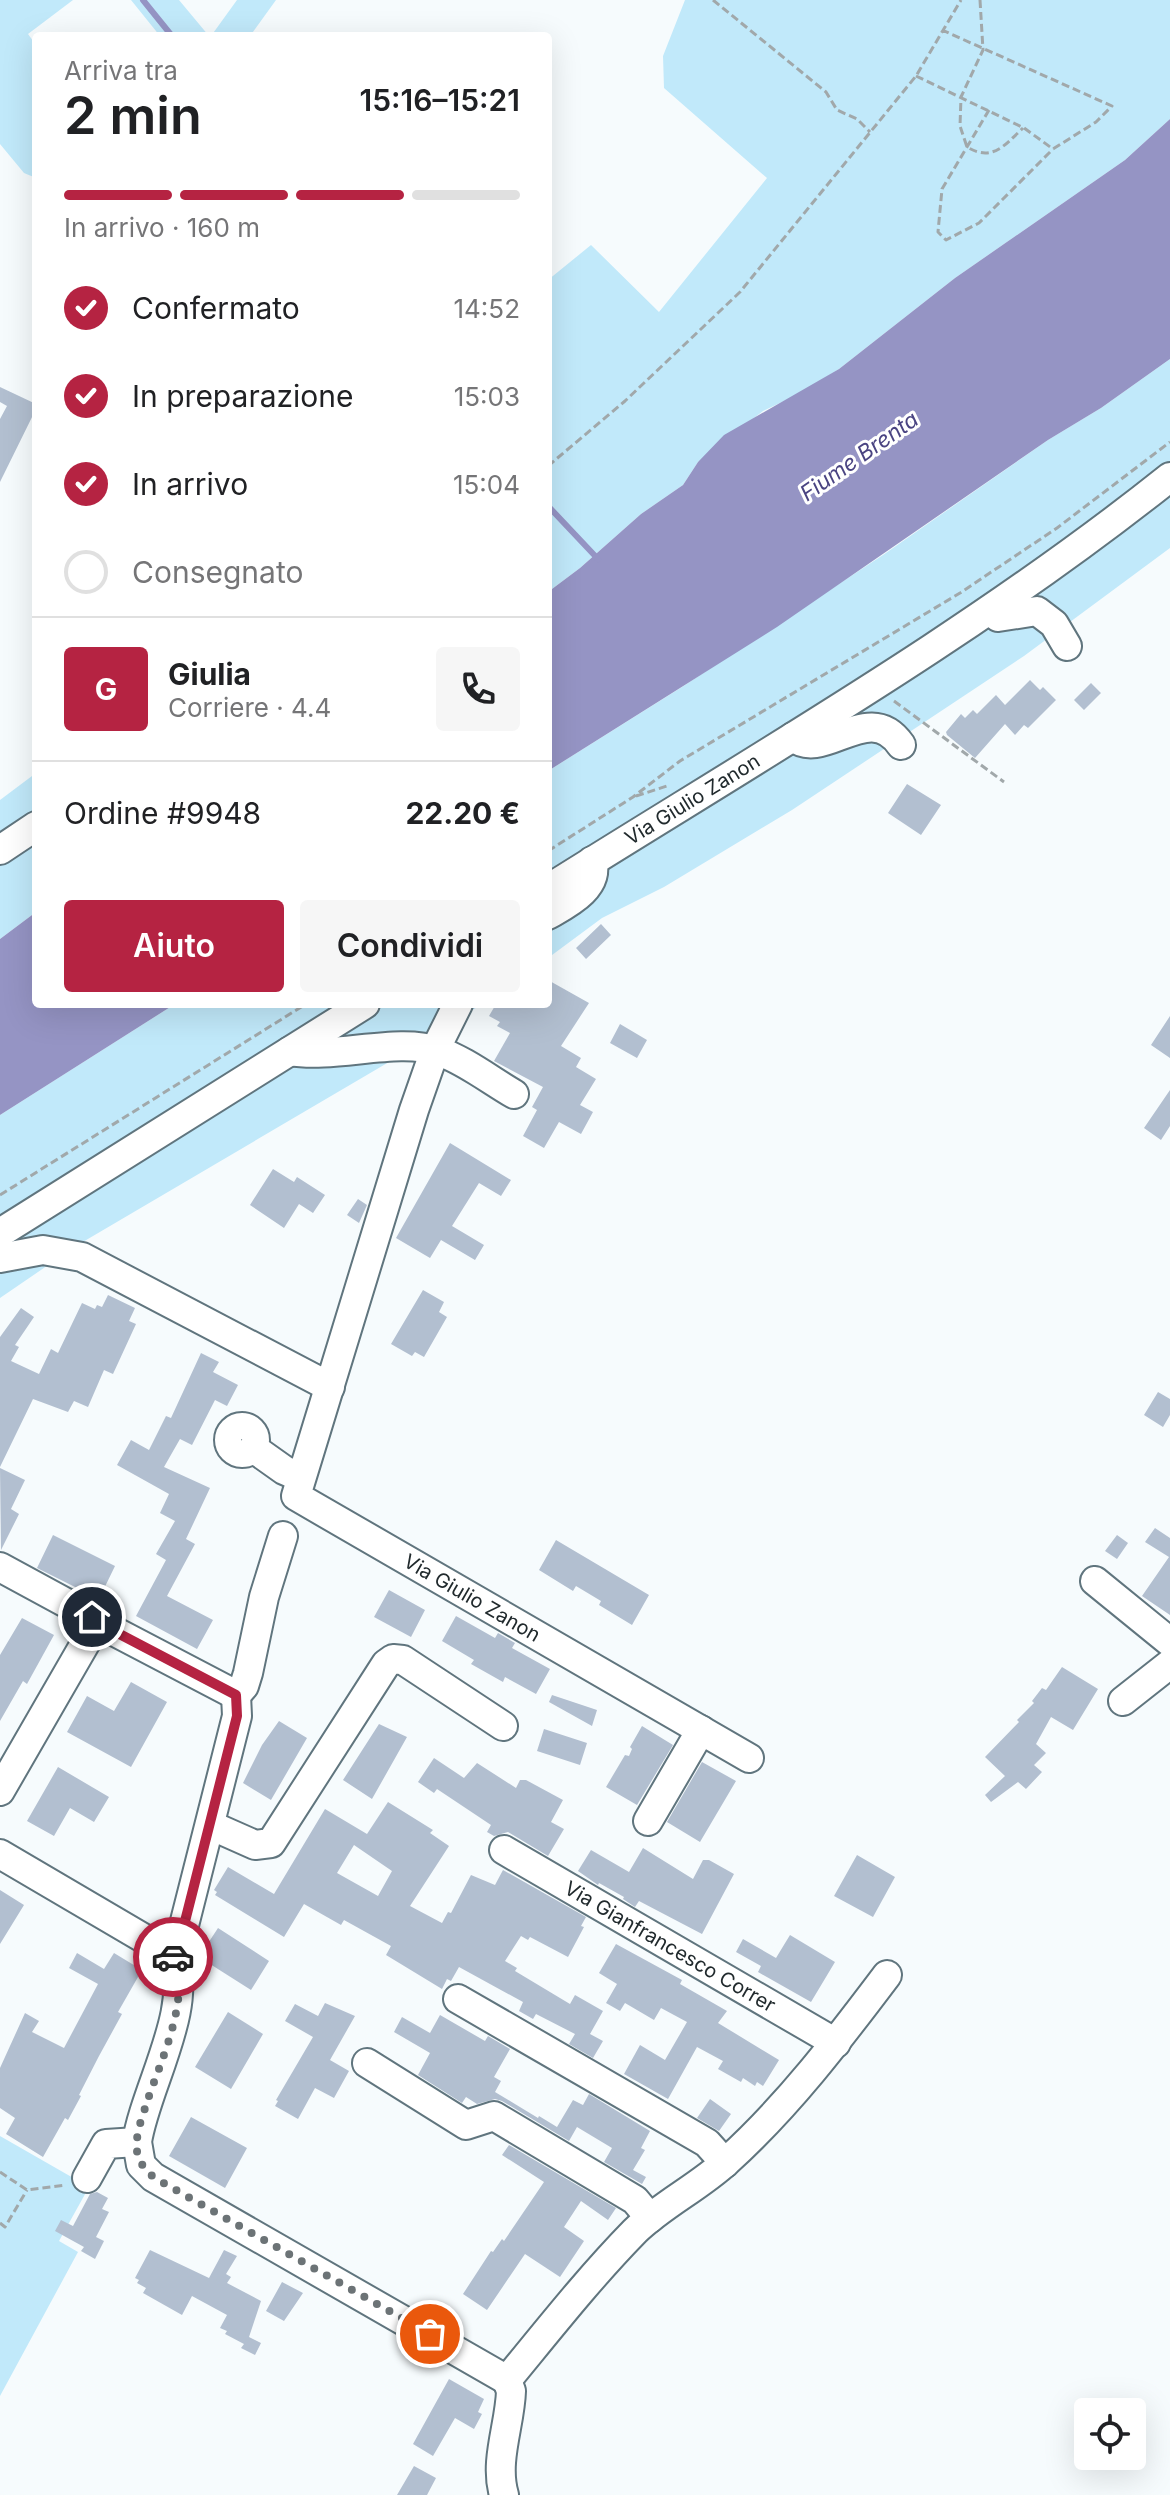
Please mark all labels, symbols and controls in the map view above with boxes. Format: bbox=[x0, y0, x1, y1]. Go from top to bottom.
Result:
text: Arriva tra bbox=[64, 55, 178, 86]
text: 15:16–15:21 bbox=[360, 82, 520, 118]
text: 2 min bbox=[64, 84, 202, 147]
text: In arrivo · 160 m bbox=[64, 212, 260, 243]
icon: check bbox=[64, 286, 108, 330]
text: Confermato bbox=[132, 290, 300, 326]
text: 14:52 bbox=[453, 293, 520, 324]
icon: check bbox=[64, 374, 108, 418]
text: In preparazione bbox=[132, 378, 354, 414]
text: 15:03 bbox=[454, 381, 520, 412]
water label: Fiume Brenta bbox=[795, 406, 923, 506]
icon: check bbox=[64, 462, 108, 506]
text: In arrivo bbox=[132, 466, 248, 502]
text: 15:04 bbox=[453, 469, 520, 500]
text: Consegnato bbox=[132, 554, 303, 590]
button: phone bbox=[436, 647, 520, 731]
text: Giulia bbox=[168, 656, 251, 692]
text: G bbox=[95, 671, 117, 707]
text: Corriere · 4.4 bbox=[168, 692, 331, 723]
street label: Via Giulio Zanon bbox=[621, 749, 764, 850]
text: Ordine #9948 bbox=[64, 795, 261, 831]
text: 22.20 € bbox=[405, 795, 520, 831]
button: Aiuto bbox=[64, 900, 284, 992]
button: Condividi bbox=[300, 900, 520, 992]
street label: Via Giulio Zanon bbox=[399, 1549, 545, 1647]
pin bbox=[58, 1583, 126, 1651]
icon: home bbox=[70, 1595, 114, 1639]
street label: Via Gianfrancesco Correr bbox=[560, 1876, 780, 2017]
courier bbox=[133, 1917, 213, 1997]
icon: car bbox=[151, 1935, 195, 1979]
pin bbox=[396, 2300, 464, 2368]
icon: bag bbox=[408, 2312, 452, 2356]
map controls bbox=[1074, 2398, 1146, 2470]
button: locate bbox=[1074, 2398, 1146, 2470]

